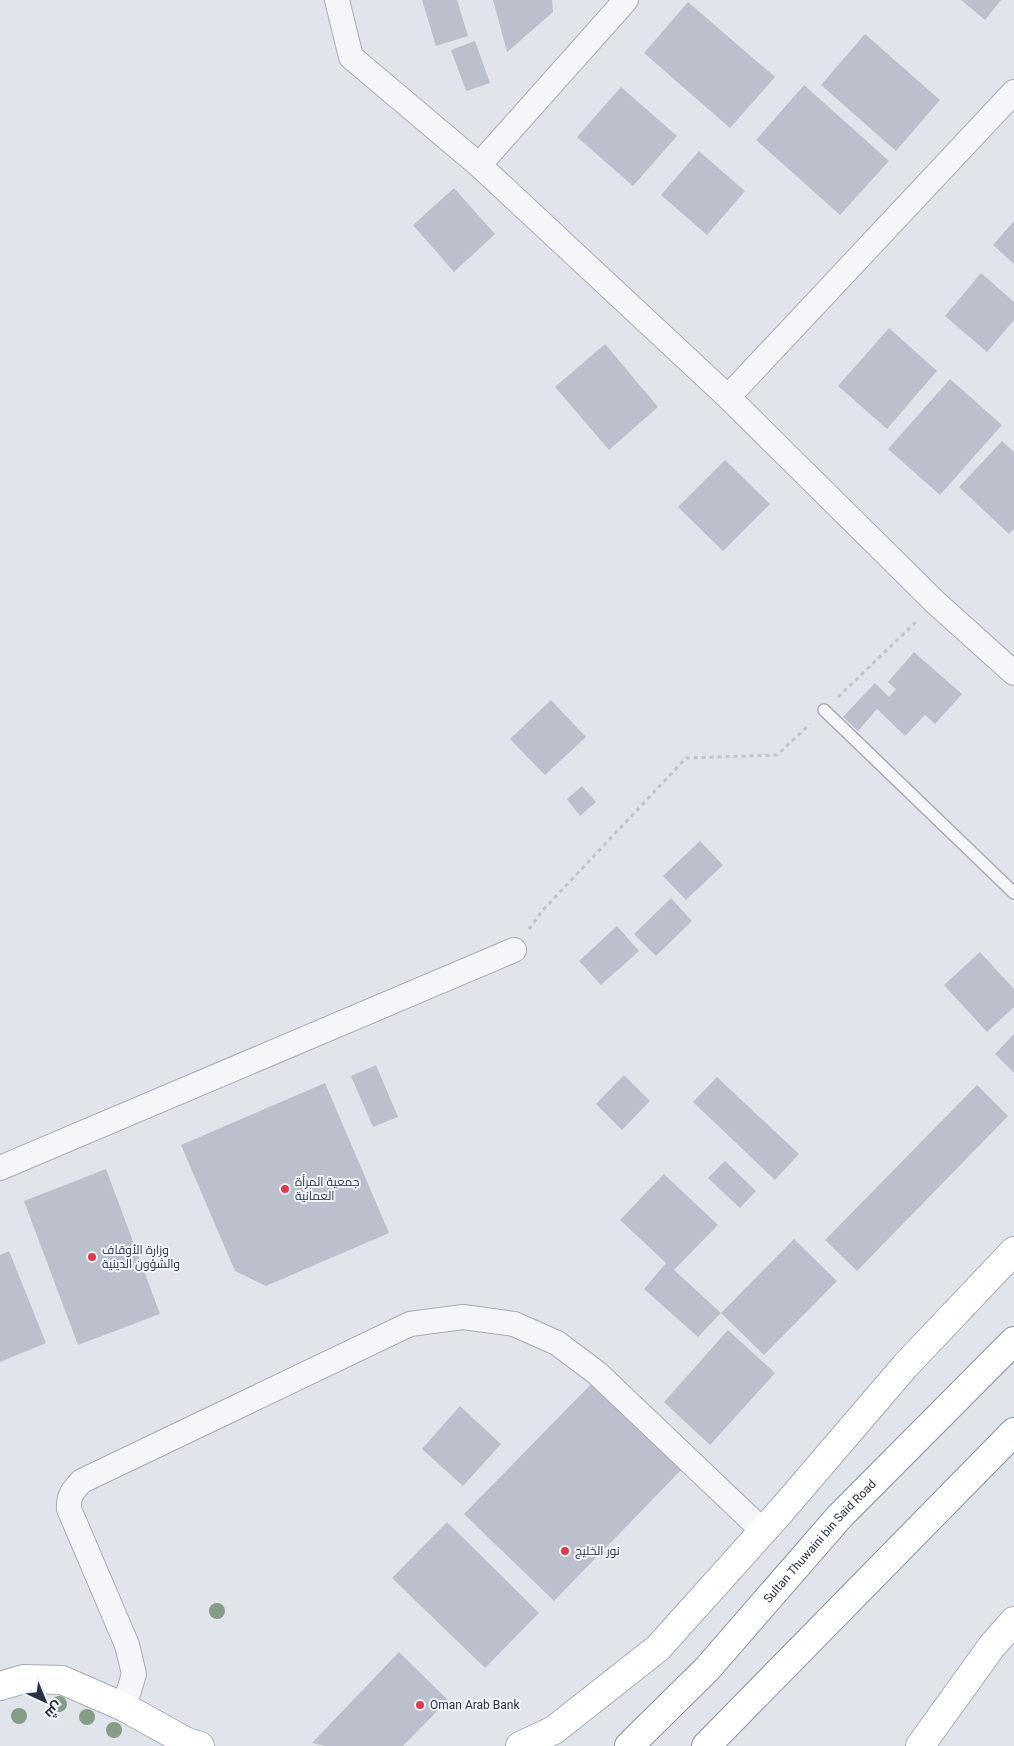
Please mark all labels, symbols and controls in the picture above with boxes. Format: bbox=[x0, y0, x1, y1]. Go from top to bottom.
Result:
place label: جمعية المرأة العمانية bbox=[295, 1174, 359, 1203]
marker: جمعية المرأة العمانية bbox=[279, 1183, 291, 1195]
place label: وزارة الأوقاف والشؤون الدينية bbox=[102, 1243, 180, 1271]
marker: وزارة الأوقاف والشؤون الدينية bbox=[86, 1251, 98, 1263]
street label: Sultan Thuwaini bin Said Road bbox=[761, 1477, 879, 1606]
place label: نور الخليج bbox=[575, 1544, 620, 1559]
marker: نور الخليج bbox=[559, 1545, 571, 1557]
north arrow bbox=[20, 1676, 70, 1726]
text: ش bbox=[41, 1698, 66, 1722]
place label: Oman Arab Bank bbox=[430, 1698, 520, 1712]
marker: Oman Arab Bank bbox=[414, 1699, 426, 1711]

